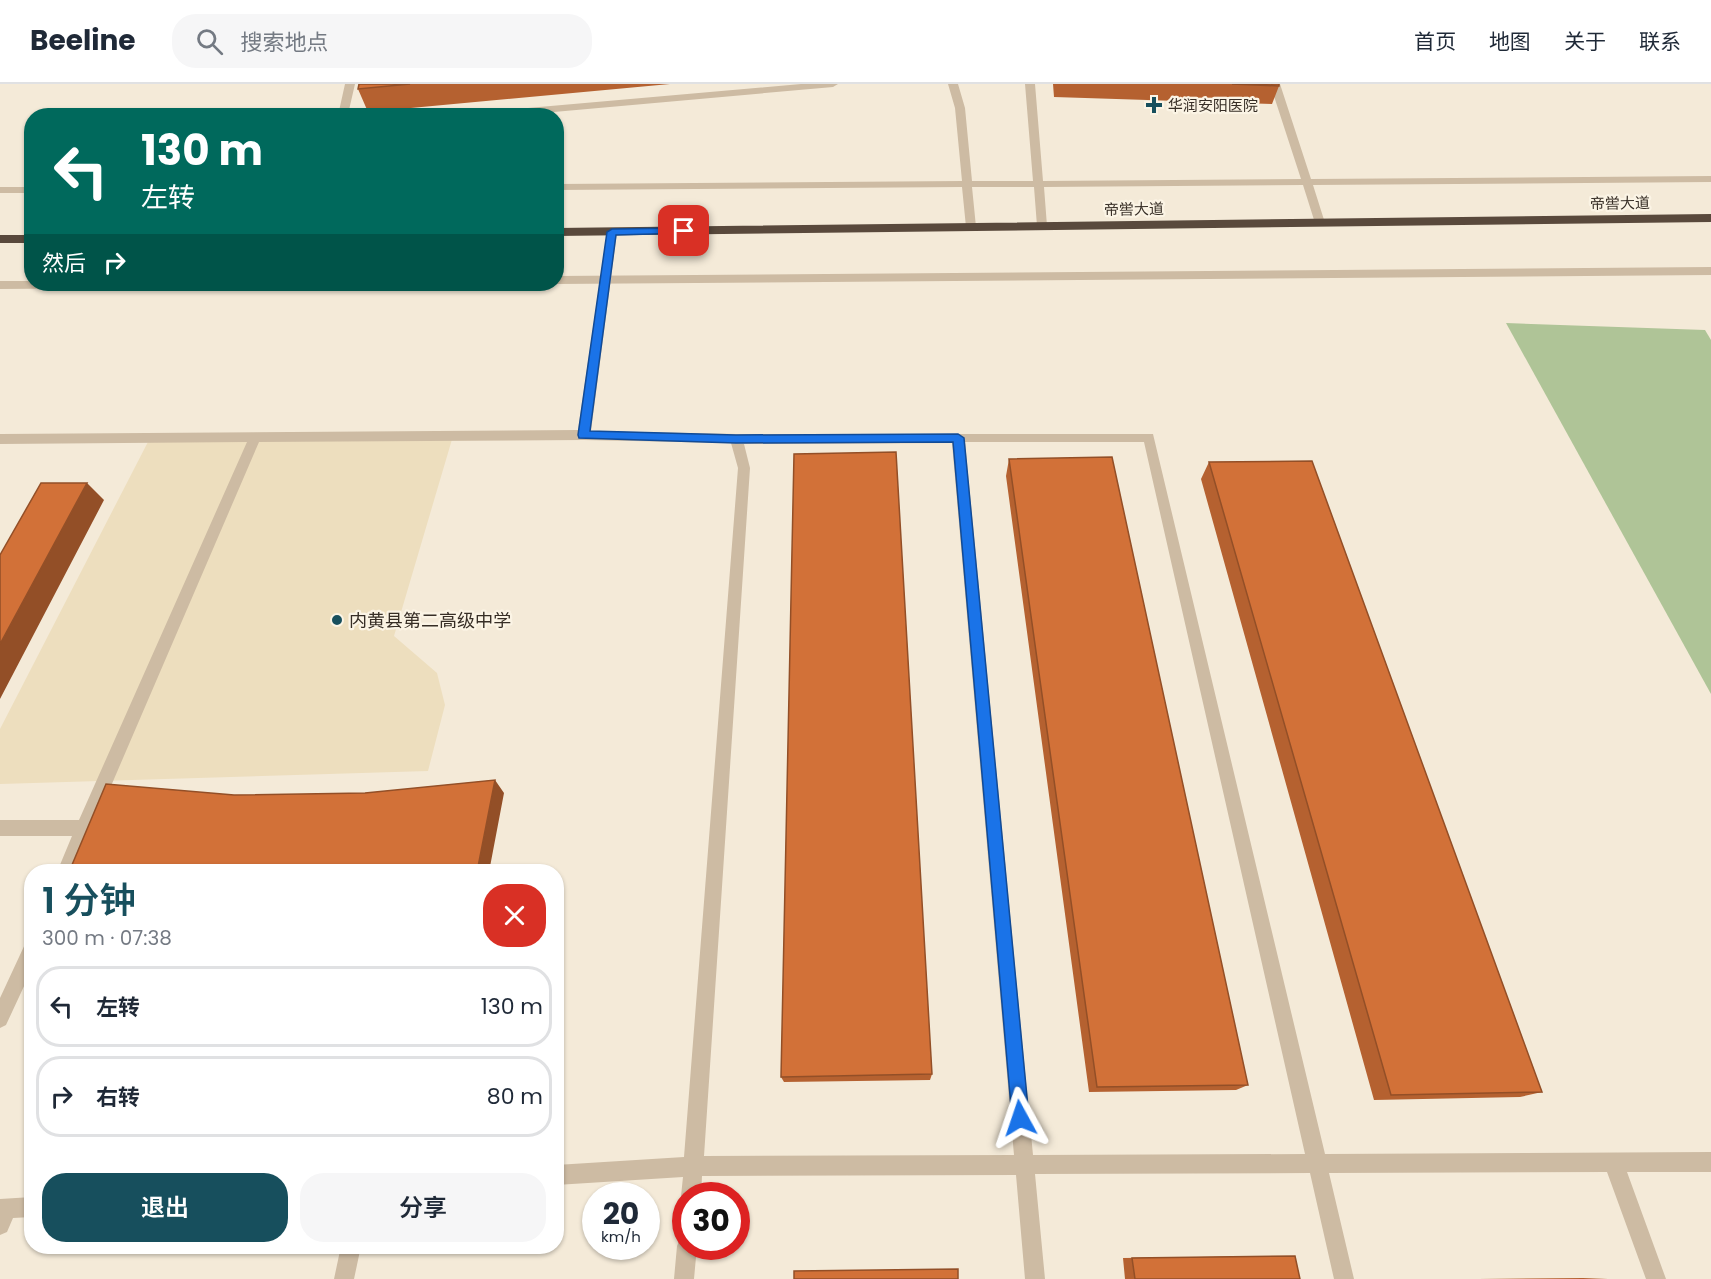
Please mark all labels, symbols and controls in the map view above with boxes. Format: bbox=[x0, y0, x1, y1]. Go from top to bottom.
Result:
search box bbox=[172, 14, 592, 68]
text: Beeline bbox=[30, 21, 136, 60]
icon: search bbox=[193, 25, 226, 58]
text: 搜索地点 bbox=[241, 27, 329, 58]
text: 首页 bbox=[1414, 27, 1456, 56]
text: 地图 bbox=[1489, 27, 1531, 56]
text: 关于 bbox=[1564, 27, 1606, 56]
text: 联系 bbox=[1639, 27, 1681, 56]
place label: 华润安阳医院 bbox=[1168, 95, 1258, 116]
marker: 华润安阳医院 bbox=[1145, 96, 1163, 114]
text: 130 m bbox=[141, 121, 263, 180]
icon: left bbox=[42, 132, 120, 210]
text: 左转 bbox=[141, 179, 195, 216]
street label: 帝喾大道 bbox=[1590, 192, 1650, 214]
street label: 帝喾大道 bbox=[1104, 198, 1164, 220]
pin bbox=[658, 205, 709, 256]
icon: arrive bbox=[667, 214, 700, 247]
icon: right bbox=[98, 246, 131, 279]
text: 然后 bbox=[42, 248, 86, 279]
place label: 内黄县第二高级中学 bbox=[349, 608, 511, 633]
marker: 内黄县第二高级中学 bbox=[330, 613, 344, 627]
text: 1 分钟 bbox=[42, 875, 136, 926]
button: close bbox=[483, 884, 546, 947]
text: 300 m · 07:38 bbox=[42, 924, 172, 952]
icon: left bbox=[45, 990, 78, 1023]
text: 130 m bbox=[481, 991, 543, 1022]
text: 左转 bbox=[96, 992, 140, 1023]
icon: right bbox=[45, 1080, 78, 1113]
text: 80 m bbox=[487, 1081, 543, 1112]
text: 右转 bbox=[96, 1082, 140, 1113]
position arrow bbox=[988, 1086, 1052, 1150]
button: 退出 bbox=[42, 1173, 288, 1242]
button: 分享 bbox=[300, 1173, 546, 1242]
speed limit sign: 30 bbox=[672, 1182, 750, 1260]
text: 20 bbox=[603, 1192, 639, 1235]
text: km/h bbox=[601, 1226, 641, 1247]

